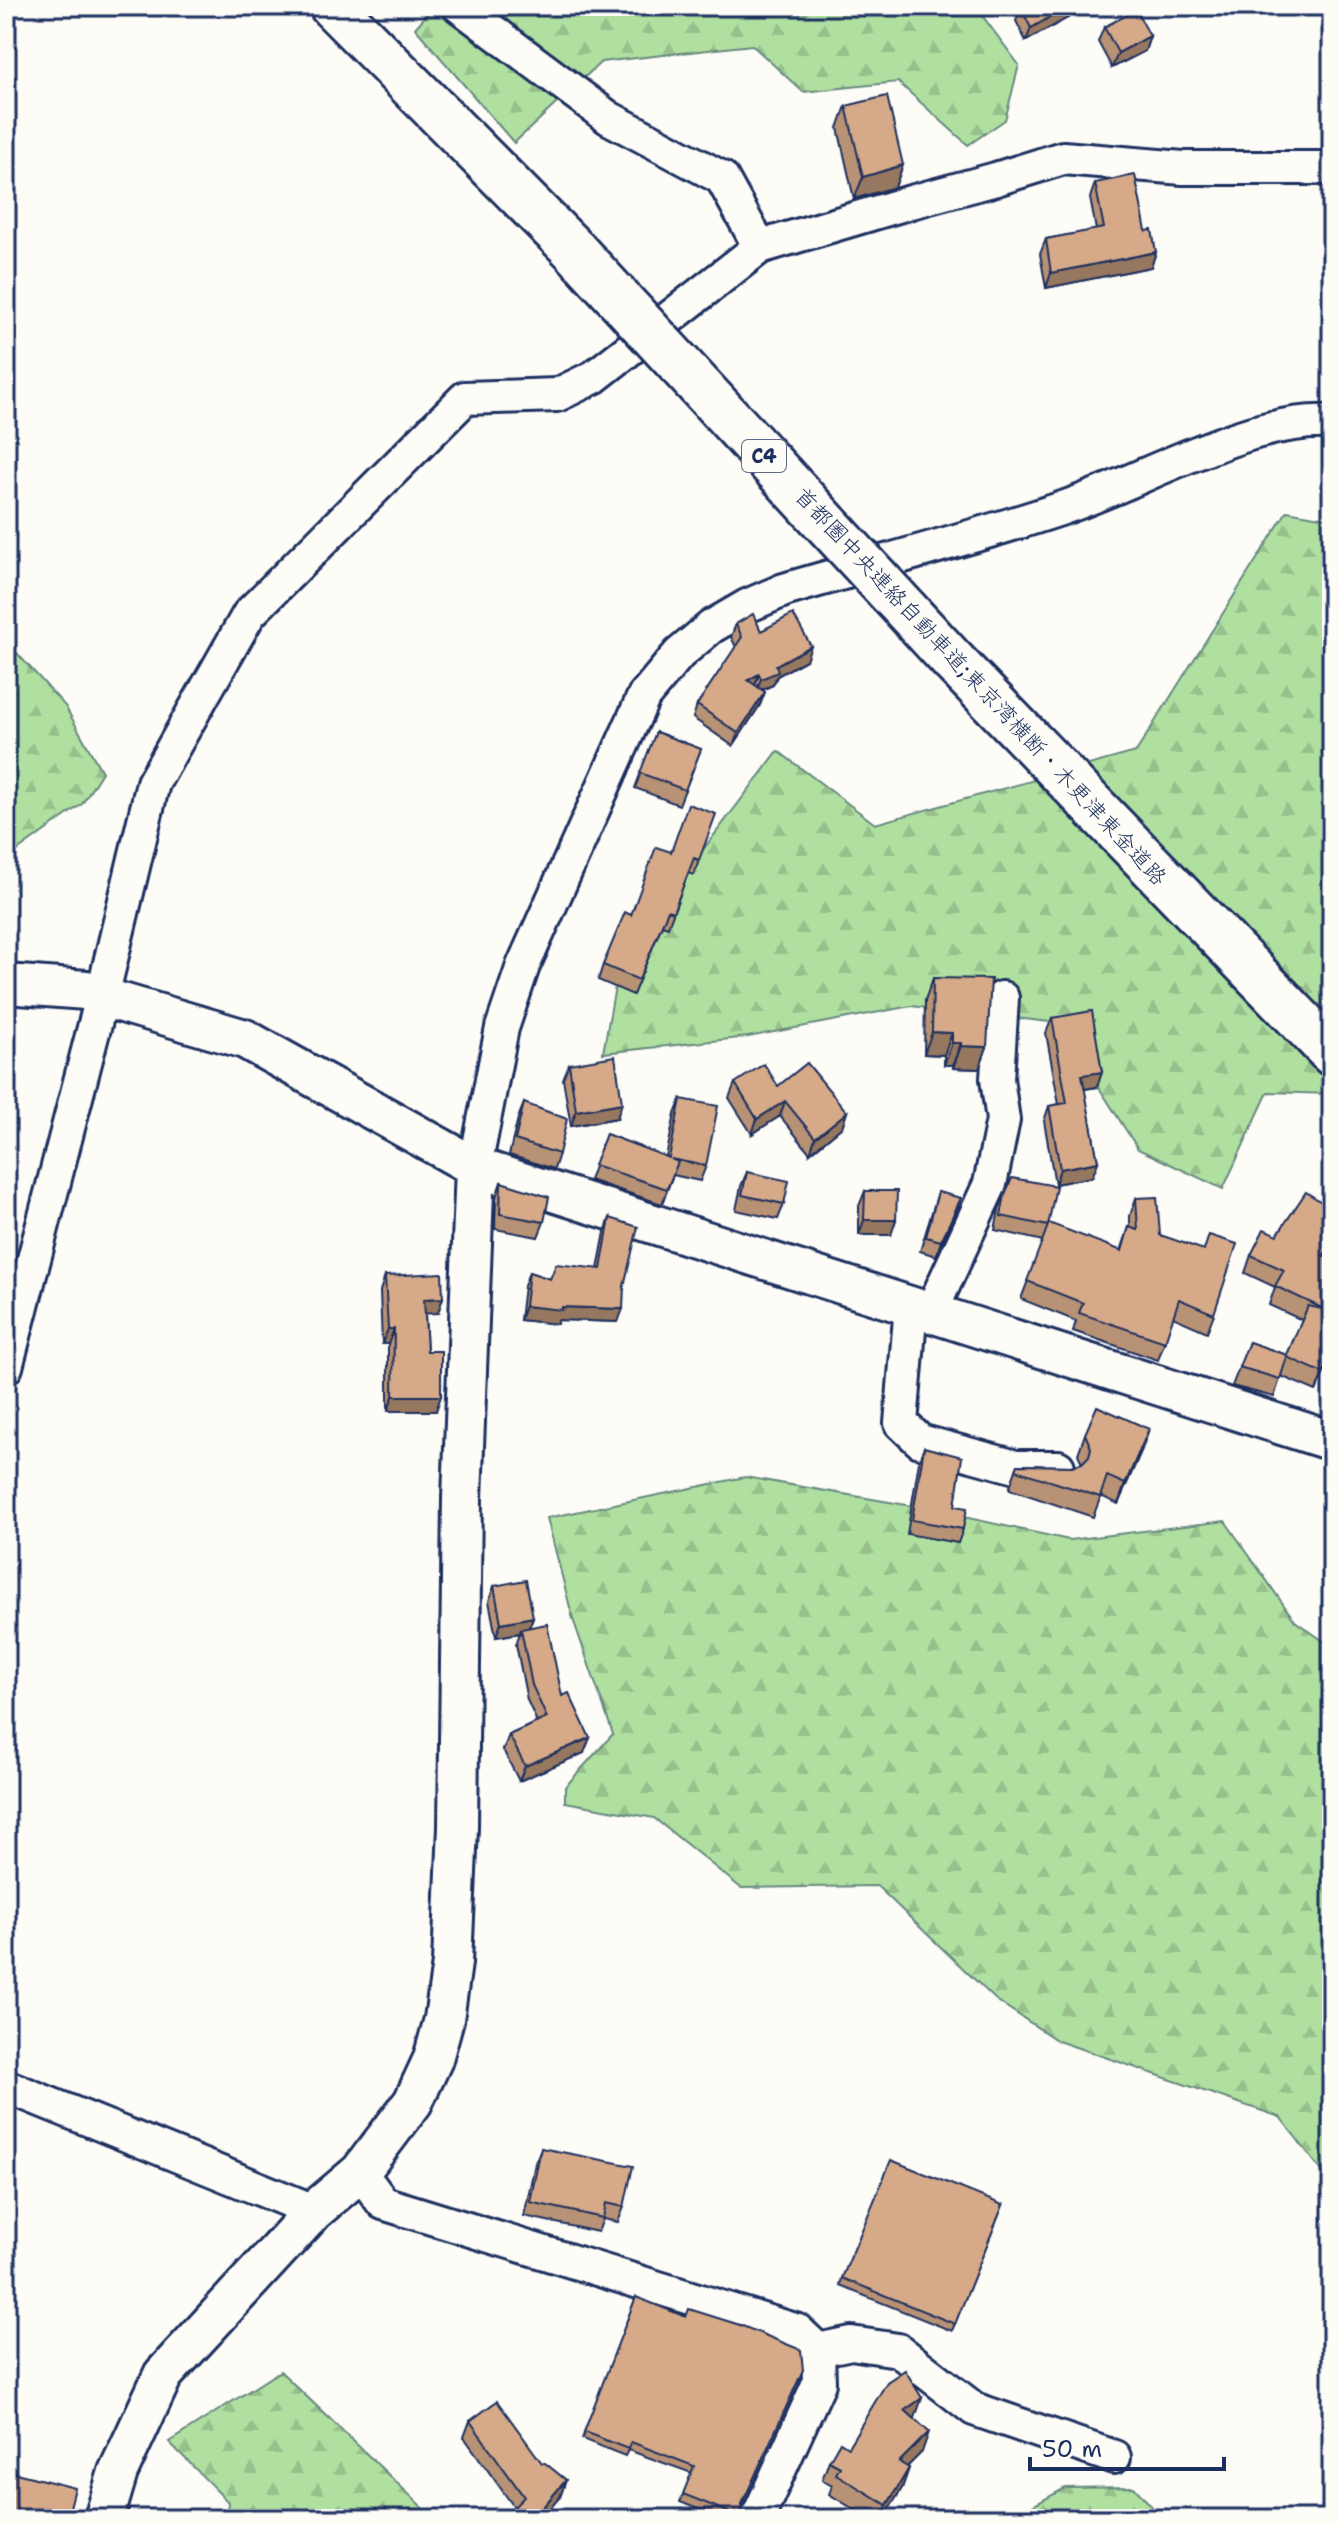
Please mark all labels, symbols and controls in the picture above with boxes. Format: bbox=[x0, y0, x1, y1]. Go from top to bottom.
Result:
road number: C4 bbox=[742, 440, 786, 472]
street label: 首都圏中央連絡自動車道;東京湾横断・木更津東金道路 bbox=[788, 481, 1173, 892]
scale bar bbox=[1030, 2421, 1224, 2471]
text: 50 m bbox=[1042, 2433, 1102, 2465]

